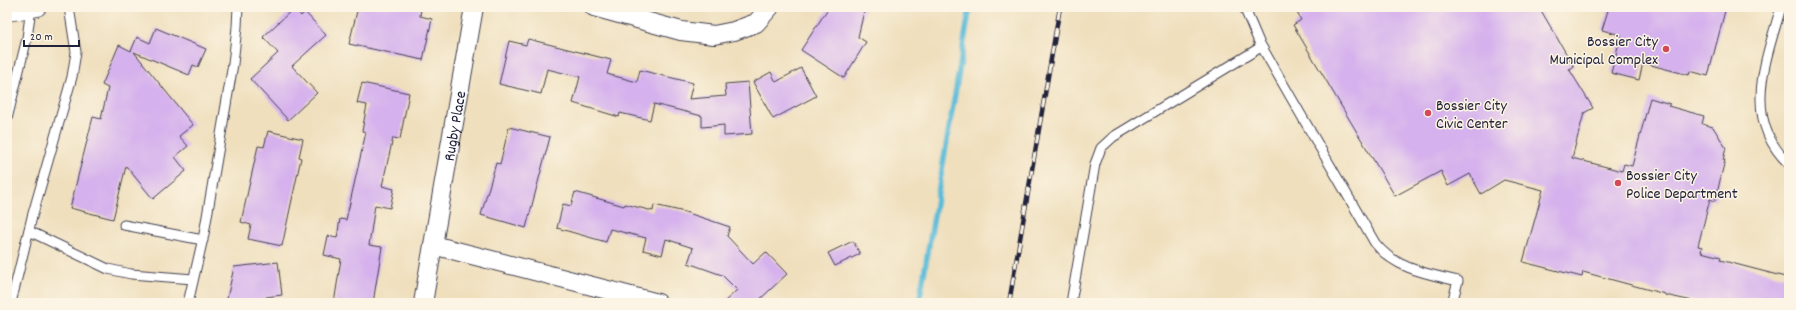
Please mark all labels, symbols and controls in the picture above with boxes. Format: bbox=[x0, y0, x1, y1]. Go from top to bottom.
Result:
scale bar bbox=[24, 22, 79, 48]
text: 20 m bbox=[30, 29, 53, 46]
place label: Bossier City Municipal Complex bbox=[1550, 31, 1659, 72]
marker: Bossier City Municipal Complex bbox=[1661, 44, 1671, 54]
street label: Rugby Place bbox=[439, 89, 473, 163]
place label: Bossier City Civic Center bbox=[1436, 95, 1508, 136]
marker: Bossier City Civic Center bbox=[1423, 108, 1433, 118]
place label: Bossier City Police Department bbox=[1626, 165, 1738, 206]
marker: Bossier City Police Department bbox=[1613, 178, 1623, 188]

